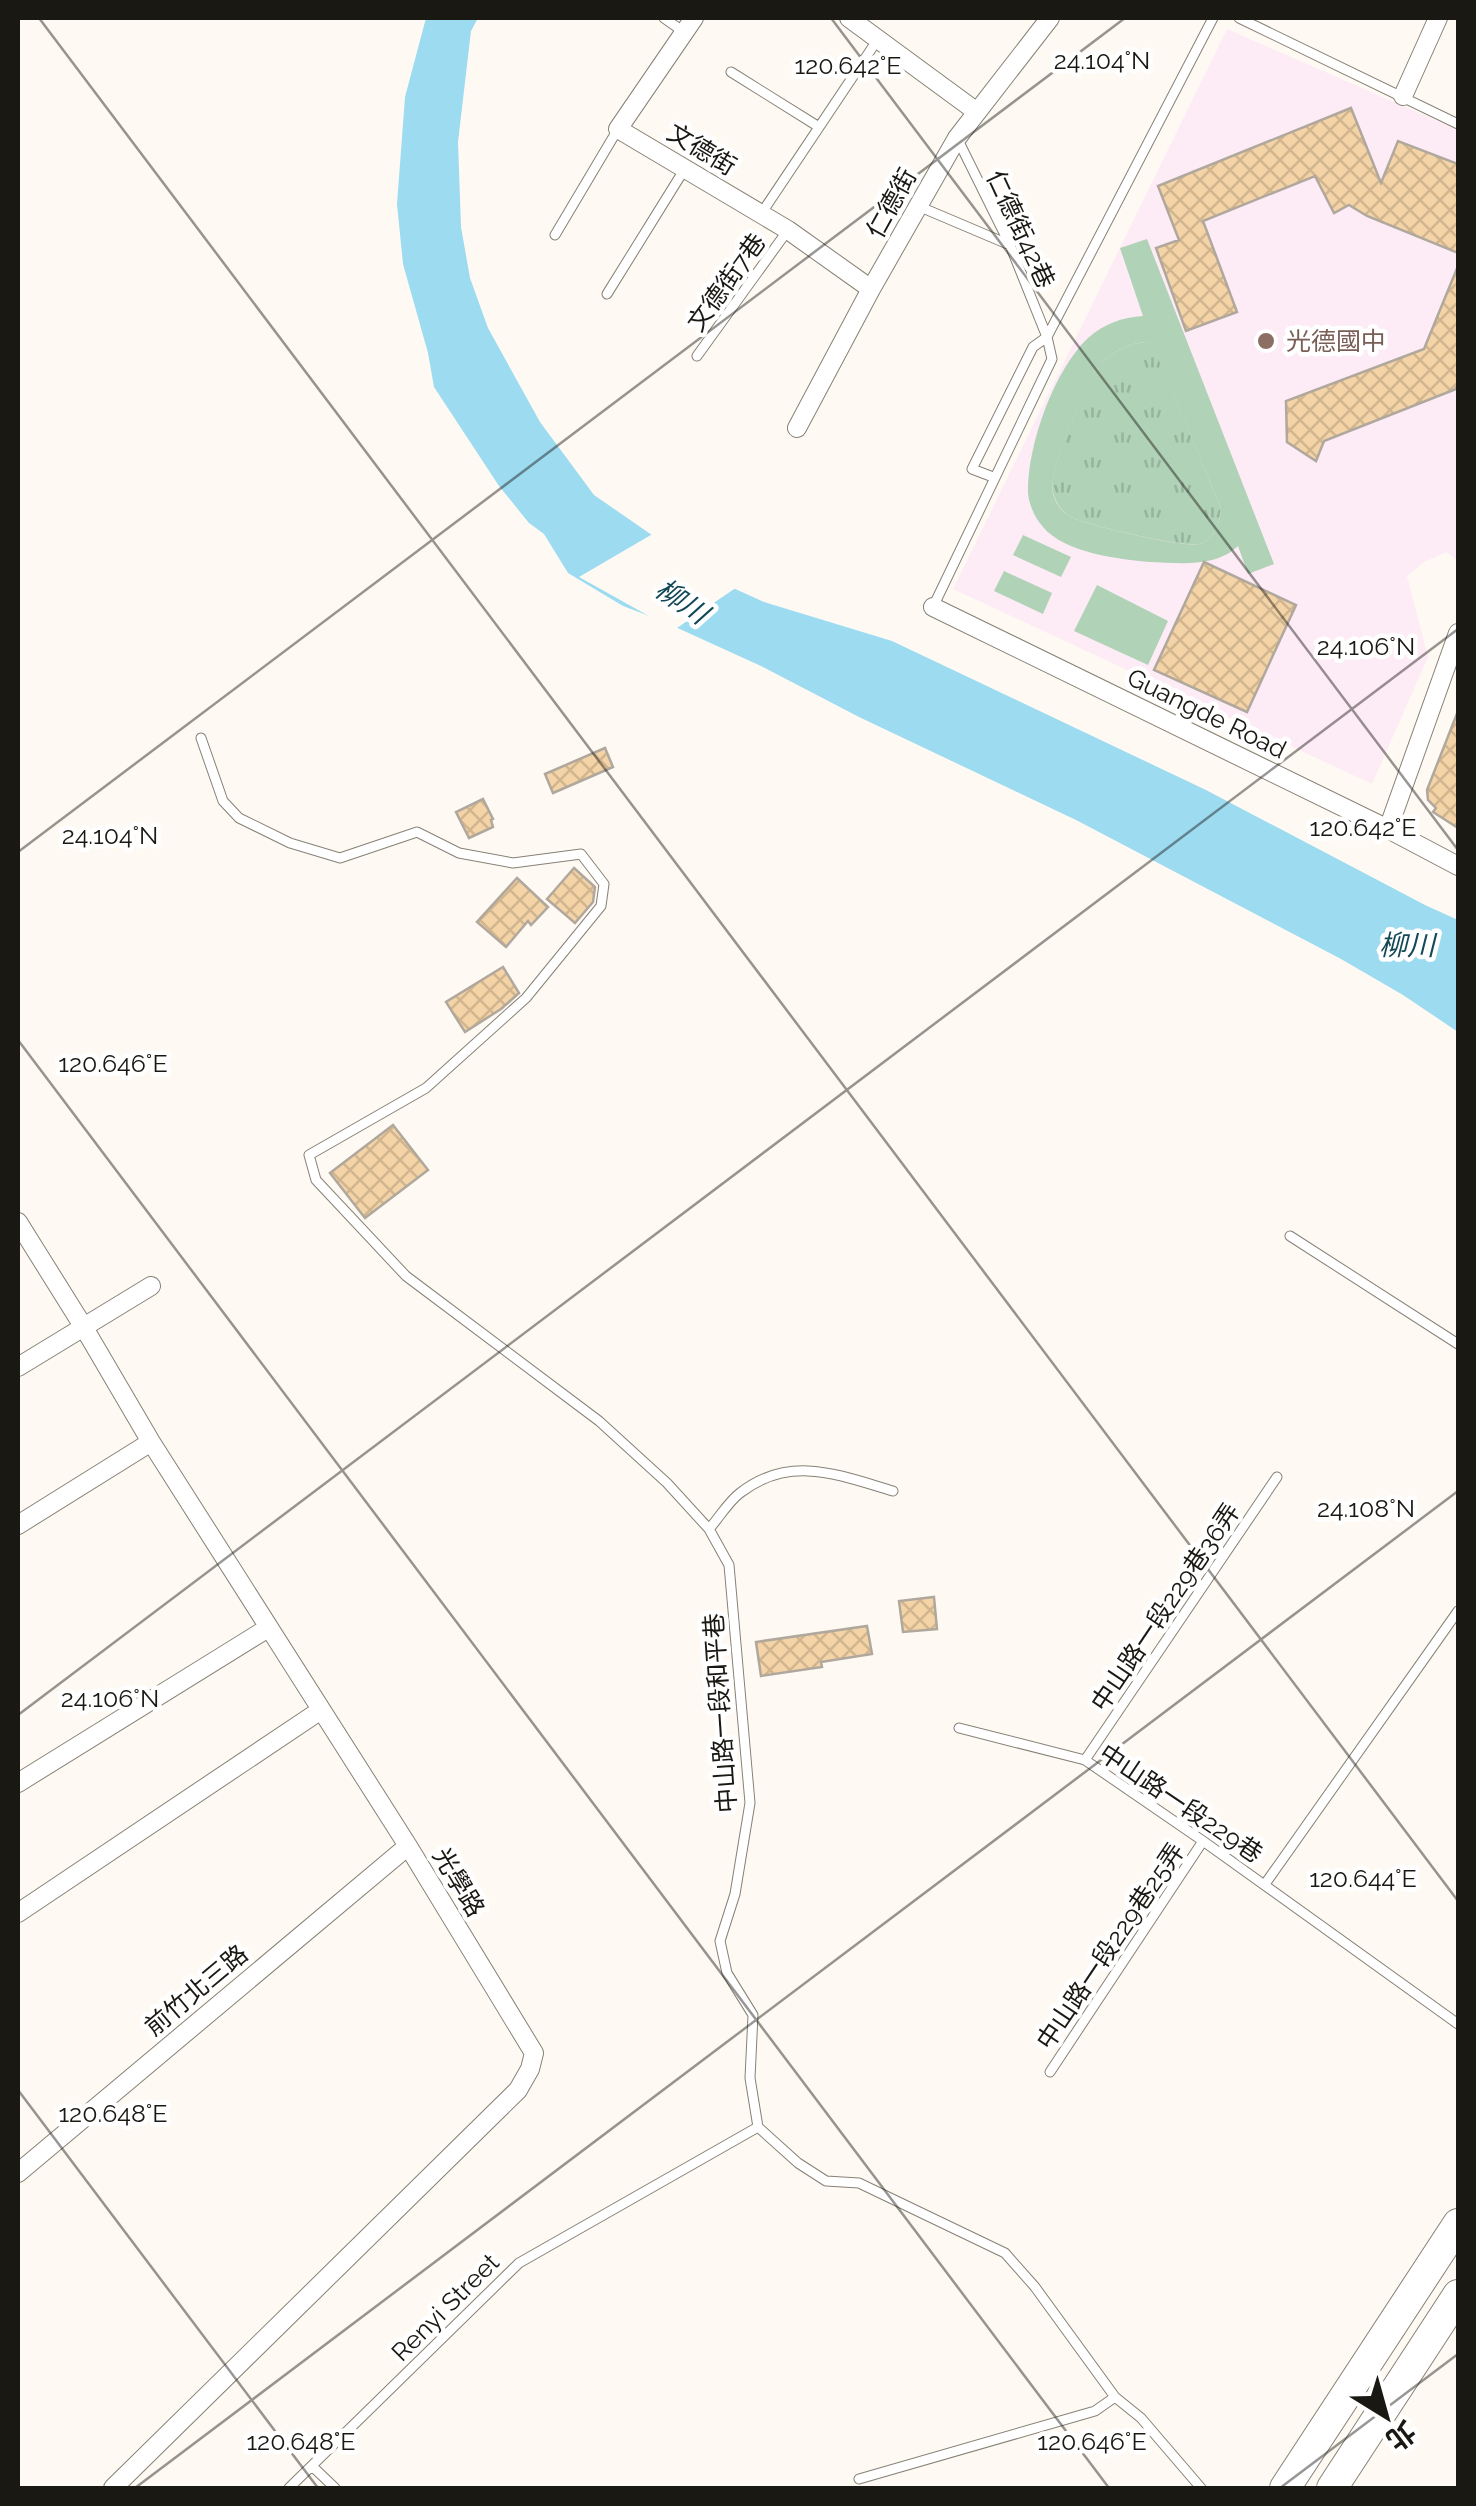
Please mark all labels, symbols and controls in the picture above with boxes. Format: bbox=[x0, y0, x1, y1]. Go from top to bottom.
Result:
text: 24.104°N bbox=[1054, 45, 1150, 75]
text: 120.642°E bbox=[794, 50, 902, 80]
street label: 文德街 bbox=[662, 117, 742, 181]
street label: 仁德街 bbox=[860, 163, 922, 243]
street label: 仁德街42巷 bbox=[981, 165, 1061, 293]
street label: 文德街7巷 bbox=[681, 227, 771, 337]
place label: 光德國中 bbox=[1286, 326, 1386, 356]
marker: 光德國中 bbox=[1255, 330, 1277, 352]
water label: 柳川 bbox=[649, 572, 717, 632]
text: 24.106°N bbox=[1317, 631, 1415, 661]
street label: Guangde Road bbox=[1123, 662, 1291, 764]
text: 120.642°E bbox=[1309, 812, 1417, 842]
text: 24.104°N bbox=[62, 820, 158, 850]
water label: 柳川 bbox=[1379, 929, 1438, 962]
text: 120.646°E bbox=[58, 1048, 168, 1078]
text: 24.108°N bbox=[1317, 1493, 1415, 1523]
street label: 中山路一段229巷36弄 bbox=[1084, 1497, 1246, 1717]
street label: 中山路一段和平巷 bbox=[698, 1612, 742, 1814]
text: 24.106°N bbox=[61, 1683, 159, 1713]
street label: 中山路一段229巷 bbox=[1094, 1737, 1268, 1869]
street label: 中山路一段229巷25弄 bbox=[1030, 1837, 1190, 2055]
street label: 光學路 bbox=[427, 1842, 491, 1922]
text: 120.644°E bbox=[1309, 1863, 1417, 1893]
street label: 前竹北三路 bbox=[138, 1938, 254, 2042]
text: 120.648°E bbox=[58, 2098, 168, 2128]
street label: Renyi Street bbox=[385, 2247, 505, 2367]
north arrow bbox=[1336, 2366, 1436, 2466]
text: 北 bbox=[1380, 2414, 1422, 2457]
text: 120.648°E bbox=[246, 2426, 356, 2456]
text: 120.646°E bbox=[1037, 2426, 1147, 2456]

